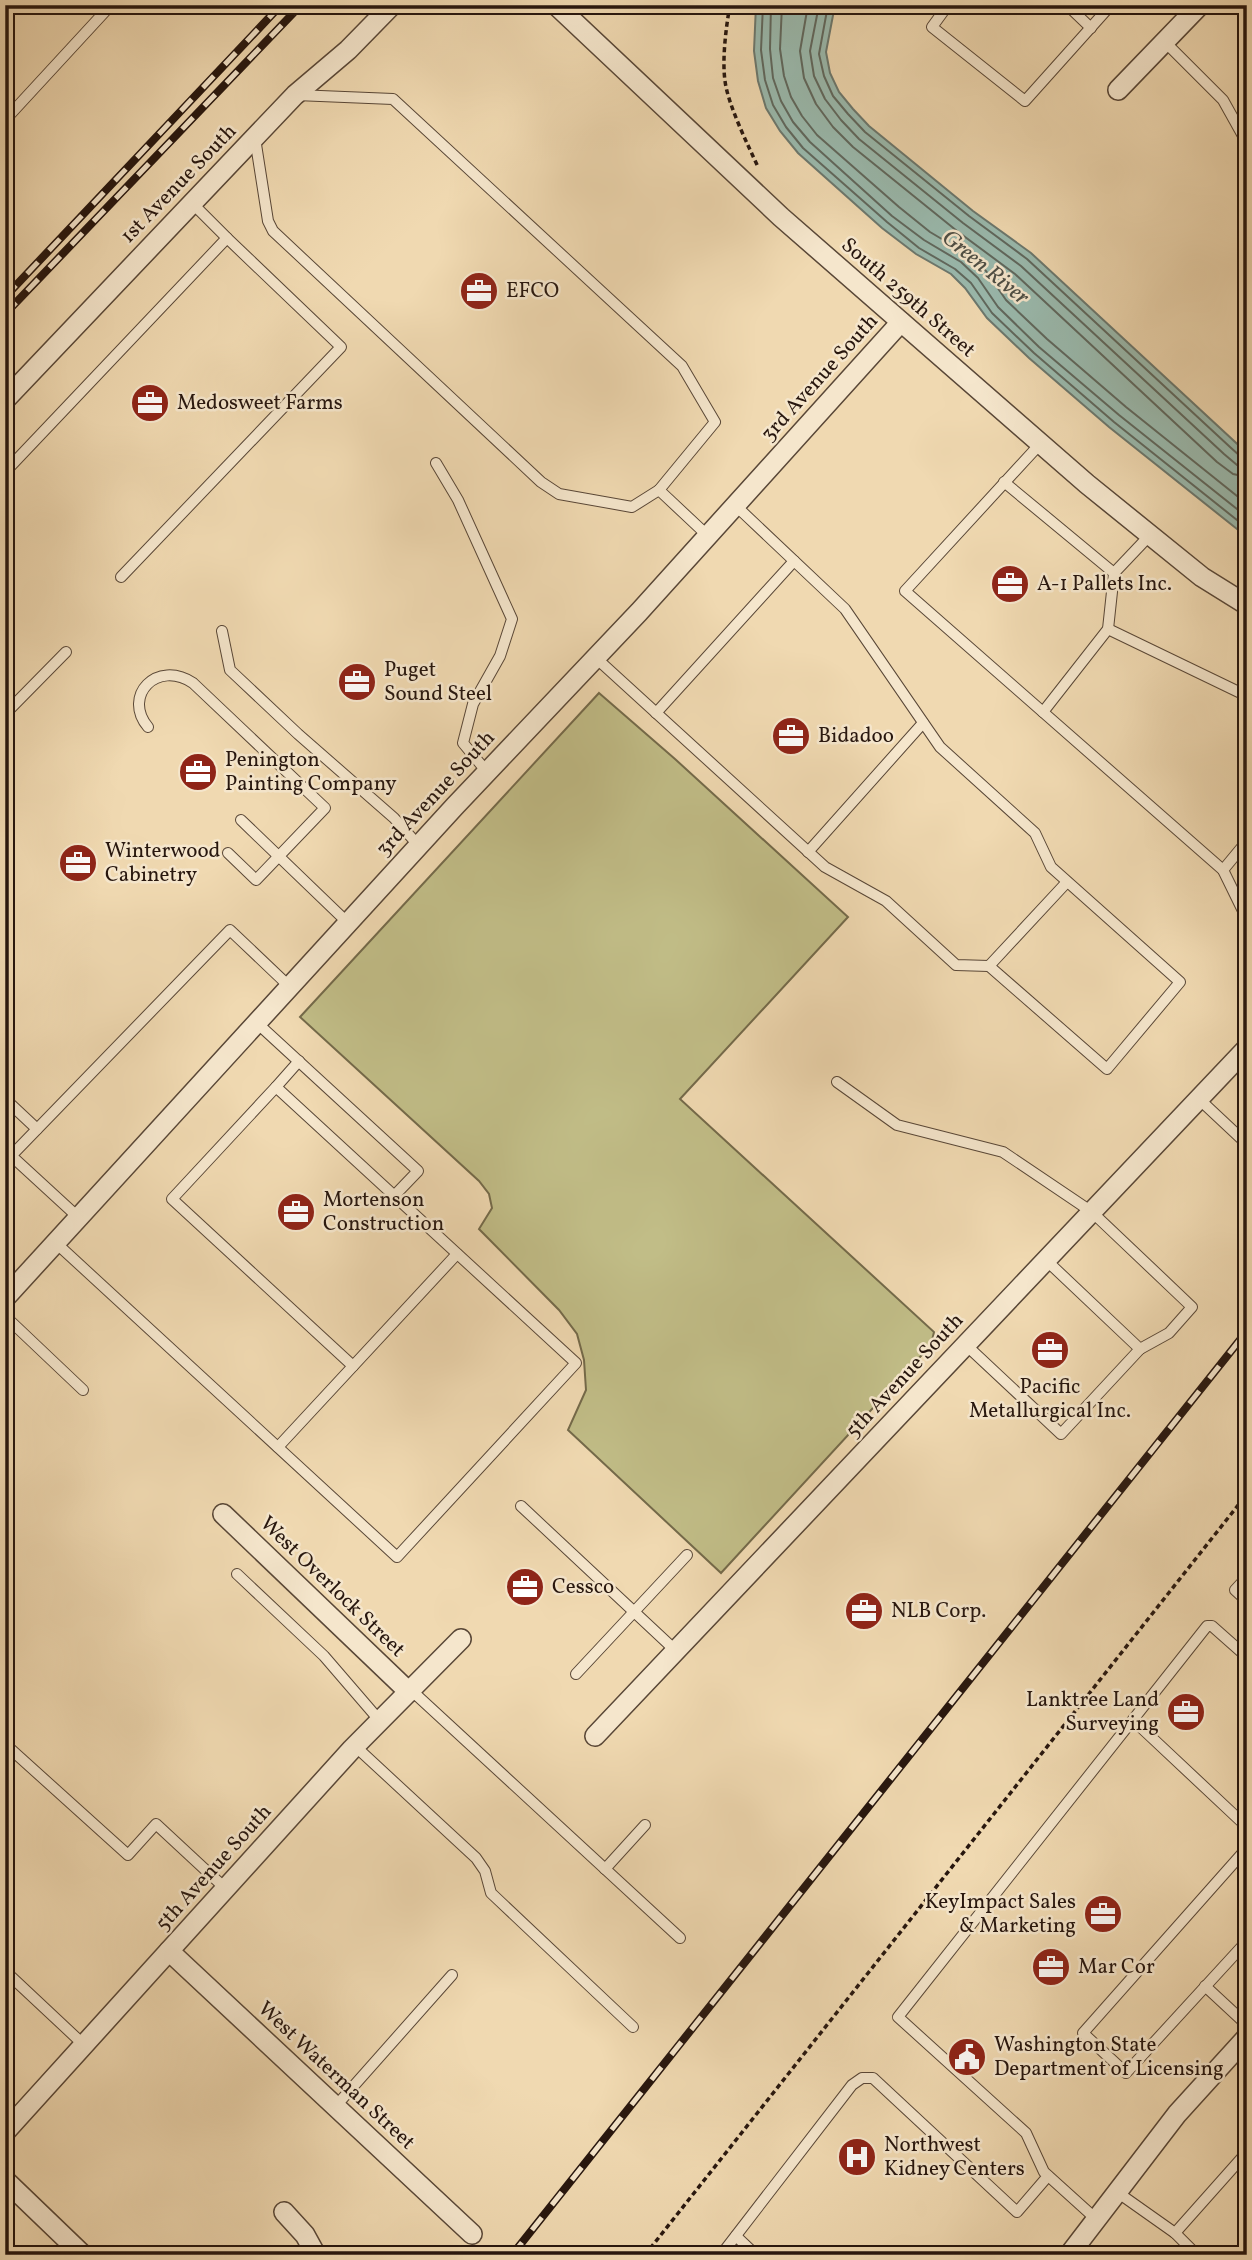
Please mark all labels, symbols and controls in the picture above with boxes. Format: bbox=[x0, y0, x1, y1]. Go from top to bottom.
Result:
street label: 1st Avenue South bbox=[114, 118, 244, 250]
water label: Green River bbox=[934, 223, 1036, 314]
street label: South 259th Street bbox=[834, 231, 982, 365]
office icon: EFCO bbox=[458, 270, 500, 312]
place label: EFCO bbox=[506, 277, 559, 306]
street label: 3rd Avenue South bbox=[755, 308, 885, 448]
office icon: Medosweet Farms bbox=[129, 382, 171, 424]
place label: Medosweet Farms bbox=[177, 389, 343, 418]
office icon: A-1 Pallets Inc. bbox=[989, 563, 1031, 605]
place label: A-1 Pallets Inc. bbox=[1037, 570, 1172, 599]
place label: Puget Sound Steel bbox=[384, 656, 492, 709]
office icon: Puget Sound Steel bbox=[336, 661, 378, 703]
office icon: Bidadoo bbox=[770, 715, 812, 757]
place label: Bidadoo bbox=[818, 722, 894, 751]
street label: 3rd Avenue South bbox=[370, 724, 502, 864]
place label: Penington Painting Company bbox=[225, 746, 397, 799]
office icon: Penington Painting Company bbox=[177, 751, 219, 793]
place label: Winterwood Cabinetry bbox=[105, 837, 220, 890]
office icon: Winterwood Cabinetry bbox=[57, 842, 99, 884]
place label: Mortenson Construction bbox=[323, 1186, 444, 1239]
office icon: Mortenson Construction bbox=[275, 1191, 317, 1233]
street label: 5th Avenue South bbox=[839, 1307, 971, 1445]
office icon: Pacific Metallurgical Inc. bbox=[1029, 1329, 1071, 1371]
place label: Pacific Metallurgical Inc. bbox=[969, 1373, 1131, 1426]
street label: West Overlock Street bbox=[253, 1510, 411, 1664]
office icon: Cessco bbox=[504, 1566, 546, 1608]
place label: Cessco bbox=[552, 1573, 614, 1602]
office icon: NLB Corp. bbox=[843, 1590, 885, 1632]
place label: NLB Corp. bbox=[891, 1597, 986, 1626]
place label: Lanktree Land Surveying bbox=[1026, 1686, 1159, 1739]
office icon: Lanktree Land Surveying bbox=[1165, 1691, 1207, 1733]
street label: 5th Avenue South bbox=[149, 1798, 279, 1938]
place label: KeyImpact Sales & Marketing bbox=[925, 1888, 1076, 1941]
office icon: KeyImpact Sales & Marketing bbox=[1082, 1893, 1124, 1935]
office icon: Mar Cor bbox=[1030, 1946, 1072, 1988]
place label: Mar Cor bbox=[1078, 1953, 1155, 1982]
street label: West Waterman Street bbox=[251, 1995, 421, 2157]
place label: Washington State Department of Licensing bbox=[994, 2031, 1224, 2084]
public building icon: Washington State Department of Licensing bbox=[946, 2036, 988, 2078]
place label: Northwest Kidney Centers bbox=[884, 2131, 1025, 2184]
hospital icon: Northwest Kidney Centers bbox=[836, 2136, 878, 2178]

